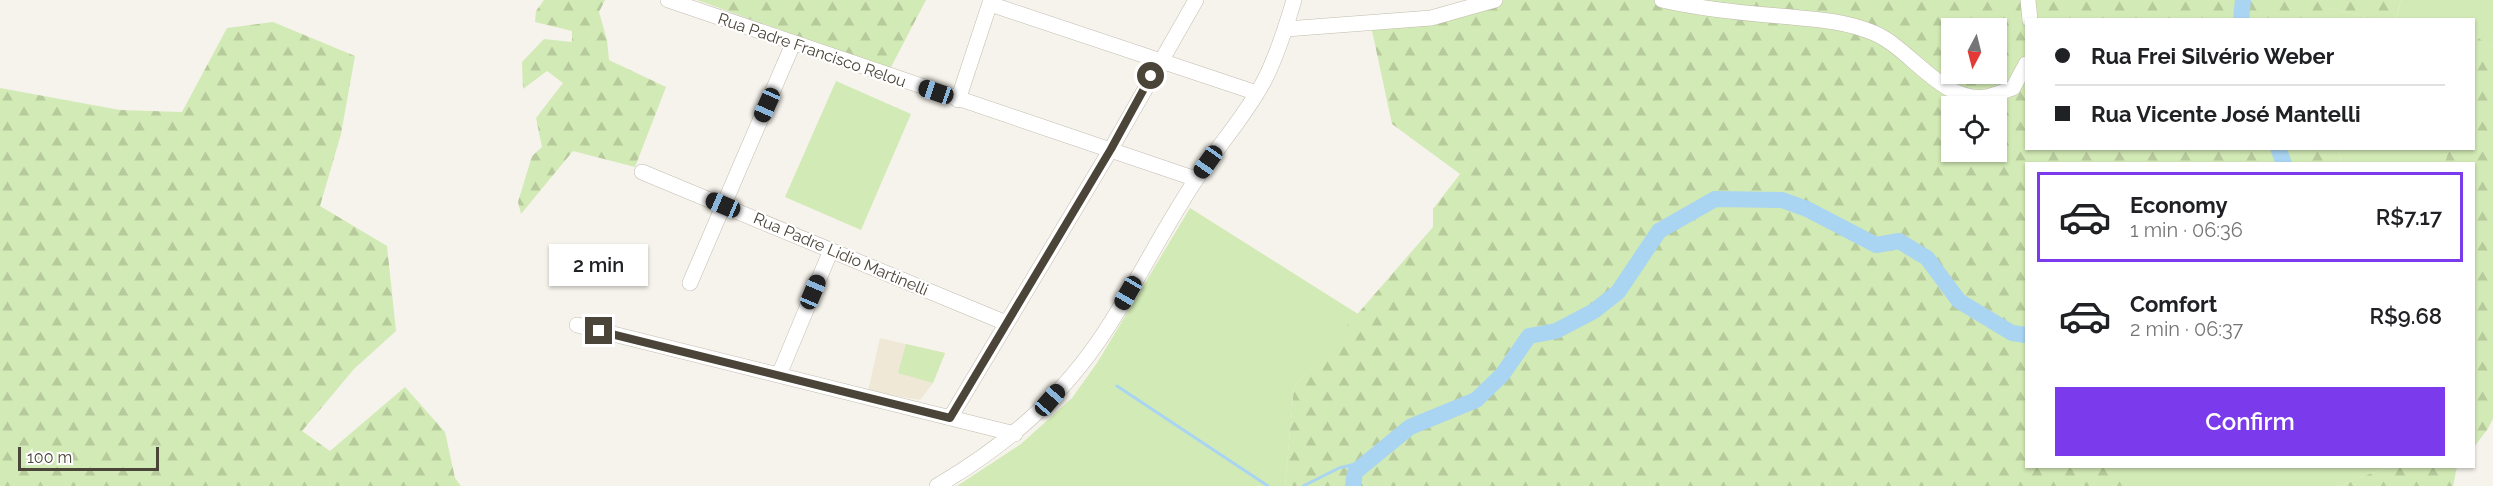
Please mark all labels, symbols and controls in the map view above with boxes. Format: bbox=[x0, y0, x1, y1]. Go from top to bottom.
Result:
street label: Rua Padre Francisco Relou bbox=[715, 9, 909, 91]
north arrow bbox=[1941, 18, 2007, 84]
map controls bbox=[1941, 18, 2007, 162]
text: Rua Frei Silvério Weber bbox=[2091, 43, 2334, 69]
route start bbox=[1137, 62, 1164, 89]
car bbox=[916, 78, 956, 106]
car bbox=[751, 85, 783, 125]
button: locate bbox=[1941, 96, 2007, 162]
text: Rua Vicente José Mantelli bbox=[2091, 101, 2361, 127]
car bbox=[1190, 142, 1226, 182]
car bbox=[703, 190, 743, 220]
icon: car bbox=[2058, 190, 2112, 244]
text: Economy bbox=[2130, 192, 2228, 218]
text: R$7.17 bbox=[2376, 204, 2442, 230]
street label: Rua Padre Lidio Martinelli bbox=[751, 209, 931, 299]
text: 1 min · 06:36 bbox=[2130, 218, 2243, 242]
callout: 2 min bbox=[550, 244, 648, 286]
text: 2 min bbox=[573, 253, 624, 277]
car bbox=[798, 272, 828, 312]
car bbox=[1111, 273, 1145, 313]
icon: car bbox=[2058, 289, 2112, 343]
text: Comfort bbox=[2130, 291, 2217, 317]
text: R$9.68 bbox=[2369, 303, 2442, 329]
route end bbox=[585, 317, 612, 344]
text: 2 min · 06:37 bbox=[2130, 317, 2243, 341]
car bbox=[1031, 381, 1069, 419]
button: Confirm bbox=[2055, 387, 2445, 456]
scale bar bbox=[18, 444, 159, 472]
text: 100 m bbox=[27, 448, 72, 467]

